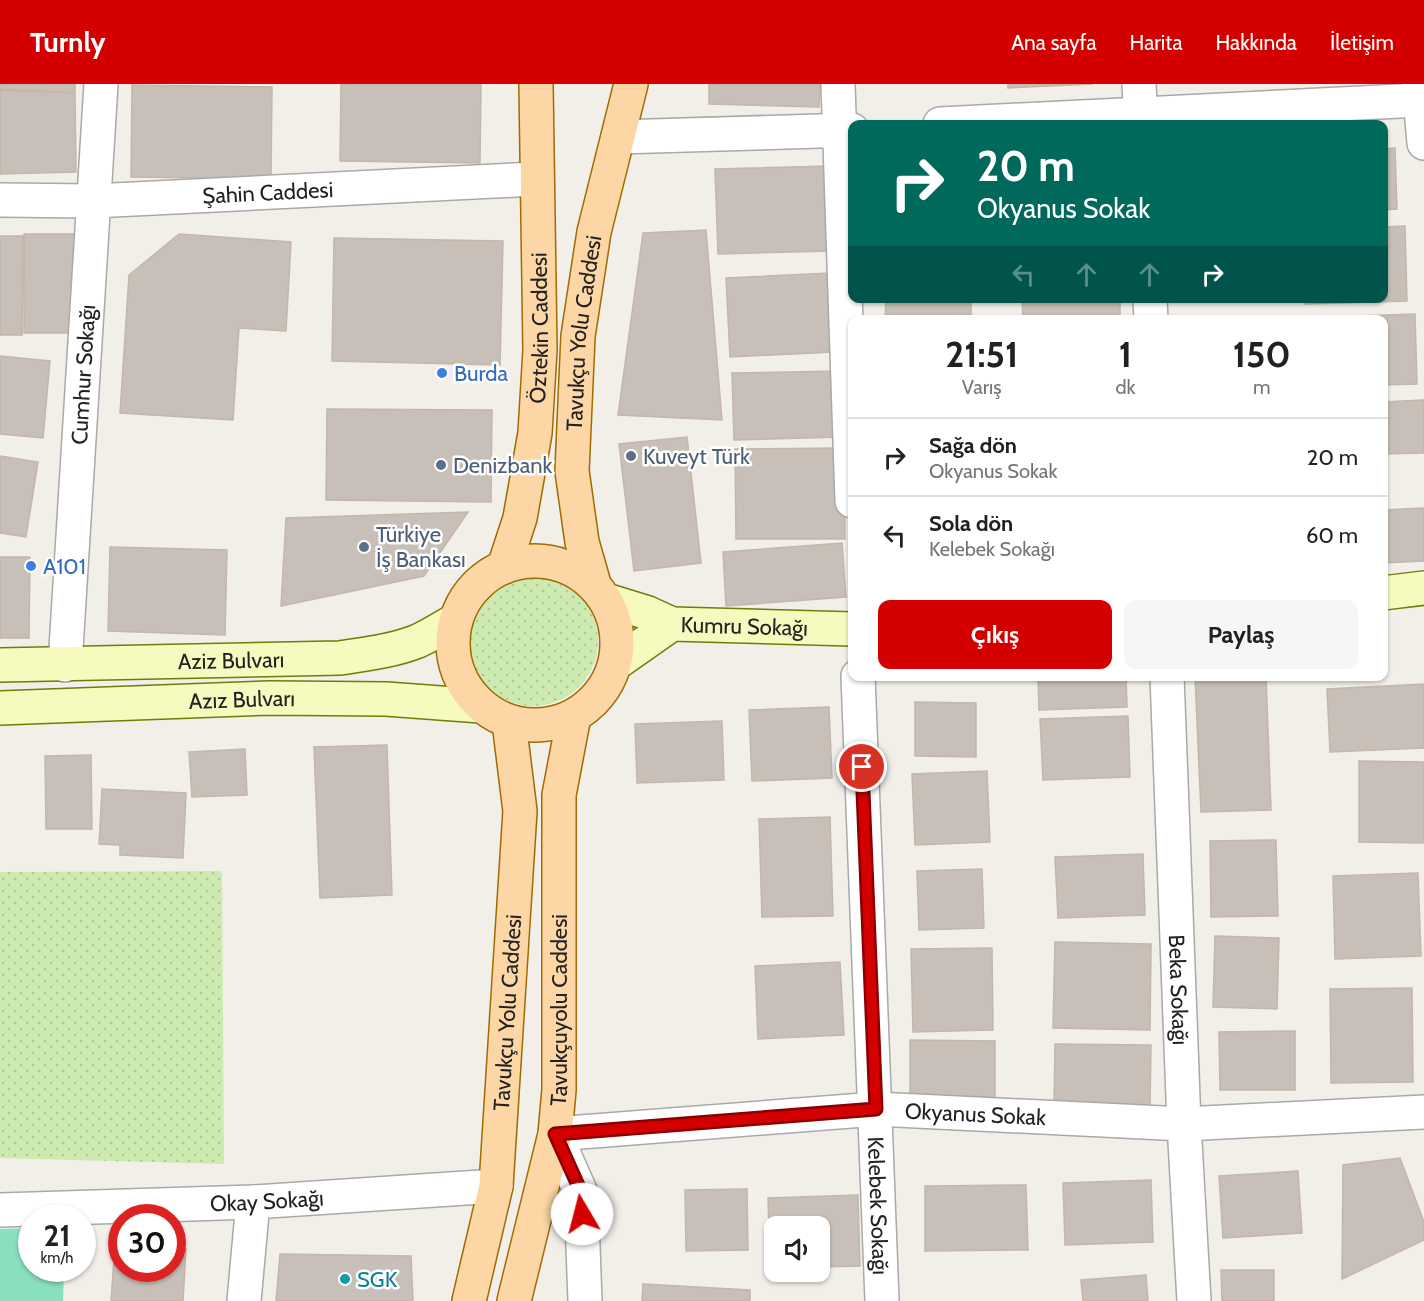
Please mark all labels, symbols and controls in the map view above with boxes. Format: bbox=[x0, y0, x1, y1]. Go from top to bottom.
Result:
text: Turnly bbox=[30, 25, 106, 59]
text: Ana sayfa bbox=[1011, 30, 1097, 55]
text: Harita bbox=[1130, 30, 1182, 55]
text: Hakkında bbox=[1215, 30, 1297, 55]
text: İletişim bbox=[1330, 30, 1394, 55]
text: 20 m bbox=[977, 140, 1075, 192]
icon: right bbox=[878, 144, 956, 222]
street label: Şahin Caddesi bbox=[202, 176, 334, 209]
text: Okyanus Sokak bbox=[977, 192, 1150, 225]
street label: Tavukçu Yolu Caddesi bbox=[560, 233, 607, 431]
street label: Öztekin Caddesi bbox=[523, 252, 554, 404]
icon: left bbox=[1007, 258, 1040, 291]
icon: ahead bbox=[1070, 258, 1103, 291]
icon: ahead bbox=[1133, 258, 1166, 291]
icon: right bbox=[1196, 258, 1229, 291]
street label: Cumhur Sokağı bbox=[65, 304, 101, 445]
text: 21:51 bbox=[945, 332, 1018, 376]
text: 1 bbox=[1119, 332, 1132, 376]
text: 150 bbox=[1233, 332, 1291, 376]
place label: Burda bbox=[454, 360, 508, 387]
marker: Burda bbox=[435, 366, 449, 380]
text: Varış bbox=[962, 375, 1002, 399]
text: dk bbox=[1115, 375, 1135, 399]
text: m bbox=[1253, 375, 1271, 399]
text: Sağa dön bbox=[929, 432, 1017, 459]
icon: right bbox=[878, 441, 911, 474]
place label: Kuveyt Türk bbox=[643, 443, 750, 470]
text: 20 m bbox=[1307, 444, 1358, 471]
marker: Kuveyt Türk bbox=[624, 449, 638, 463]
place label: Denizbank bbox=[453, 452, 553, 479]
marker: Denizbank bbox=[434, 458, 448, 472]
text: Okyanus Sokak bbox=[929, 459, 1057, 483]
text: Sola dön bbox=[929, 510, 1013, 537]
icon: left bbox=[878, 519, 911, 552]
place label: Türkiye İş Bankası bbox=[376, 521, 466, 573]
text: 60 m bbox=[1306, 522, 1358, 549]
text: Kelebek Sokağı bbox=[929, 537, 1055, 561]
marker: Türkiye İş Bankası bbox=[357, 540, 371, 554]
place label: A101 bbox=[43, 553, 86, 580]
marker: A101 bbox=[24, 559, 38, 573]
button: Çıkış bbox=[878, 600, 1112, 669]
button: Paylaş bbox=[1124, 600, 1358, 669]
street label: Kumru Sokağı bbox=[680, 611, 808, 641]
street label: Aziz Bulvarı bbox=[177, 646, 284, 675]
street label: Azız Bulvarı bbox=[188, 684, 295, 715]
pin bbox=[836, 741, 887, 792]
icon: arrive bbox=[845, 750, 878, 783]
street label: Tavukçu Yolu Caddesi bbox=[487, 913, 527, 1112]
street label: Tavukçuyolu Caddesi bbox=[544, 914, 573, 1107]
street label: Beka Sokağı bbox=[1163, 934, 1194, 1046]
street label: Okyanus Sokak bbox=[904, 1097, 1047, 1131]
street label: Kelebek Sokağı bbox=[862, 1136, 894, 1275]
position arrow bbox=[550, 1182, 614, 1246]
street label: Okay Sokağı bbox=[210, 1184, 324, 1217]
speed limit sign: 30 bbox=[108, 1204, 186, 1282]
map controls bbox=[764, 1216, 830, 1282]
button: sound bbox=[764, 1216, 830, 1282]
text: 21 bbox=[44, 1217, 70, 1254]
text: km/h bbox=[41, 1249, 73, 1267]
place label: SGK bbox=[357, 1266, 398, 1293]
marker: SGK bbox=[338, 1272, 352, 1286]

